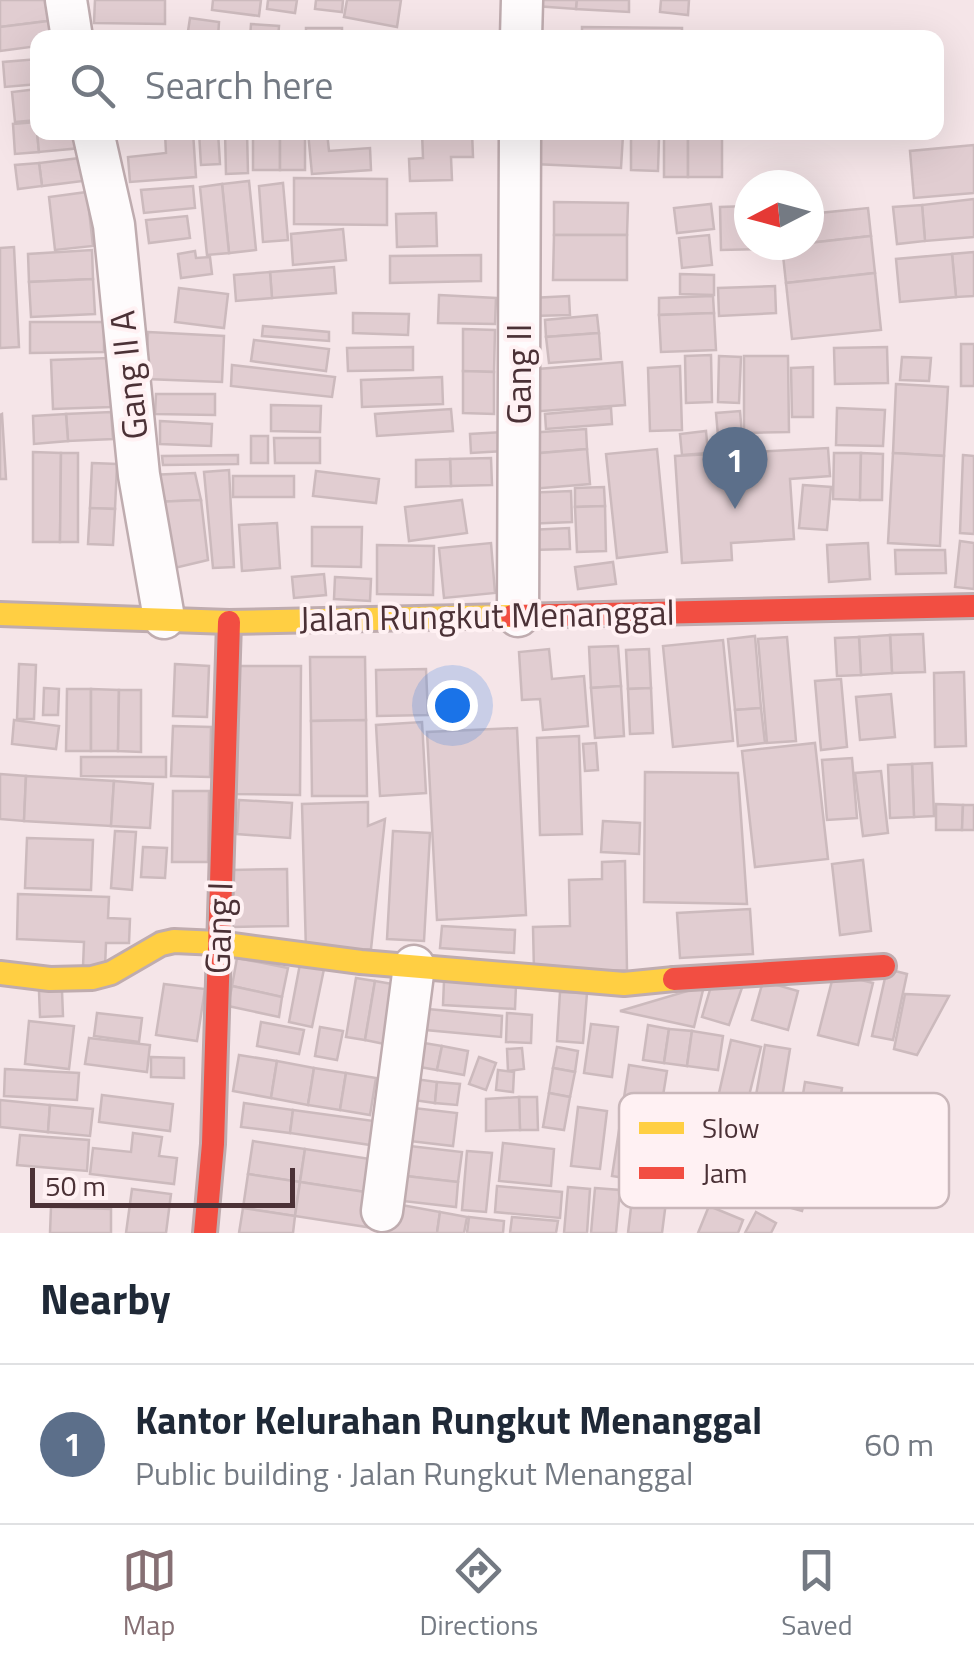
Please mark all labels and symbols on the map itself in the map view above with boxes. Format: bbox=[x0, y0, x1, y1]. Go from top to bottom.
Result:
north arrow bbox=[734, 170, 824, 260]
street label: Gang II A bbox=[94, 308, 162, 442]
street label: Gang II bbox=[491, 324, 545, 424]
pin: 1 bbox=[702, 426, 768, 509]
street label: Jalan Rungkut Menanggal bbox=[299, 585, 675, 645]
your location bbox=[427, 680, 478, 731]
street label: Gang I bbox=[189, 881, 247, 975]
legend bbox=[619, 1093, 949, 1208]
text: Slow bbox=[702, 1106, 760, 1149]
text: Jam bbox=[702, 1151, 748, 1194]
scale bar bbox=[30, 1163, 295, 1208]

